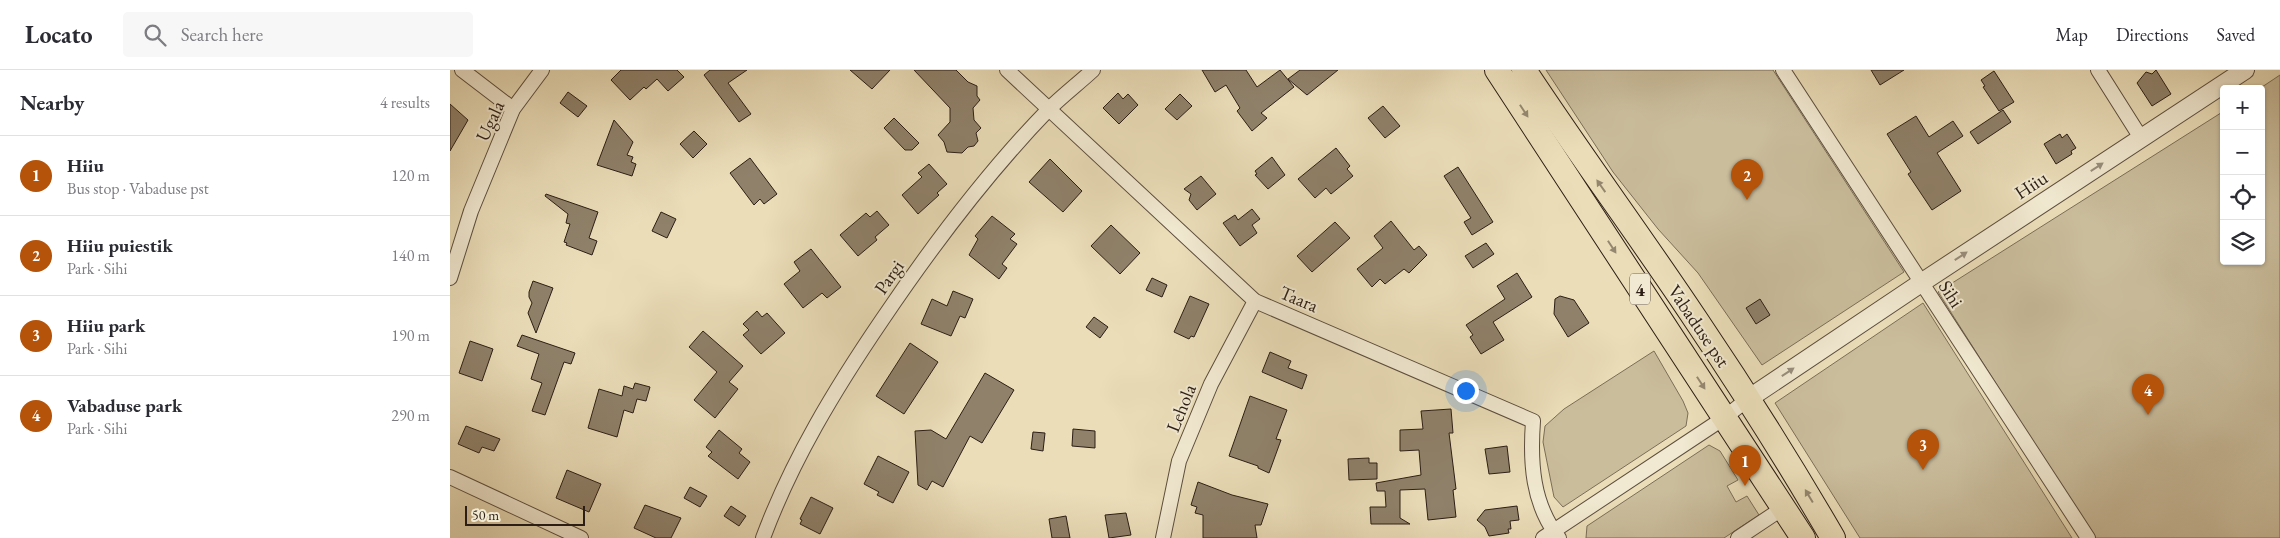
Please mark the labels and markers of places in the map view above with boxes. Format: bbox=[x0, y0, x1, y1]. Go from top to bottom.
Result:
pin: 2 bbox=[1731, 159, 1763, 200]
pin: 4 bbox=[2132, 374, 2164, 415]
pin: 3 bbox=[1907, 429, 1939, 470]
pin: 1 bbox=[1729, 445, 1761, 486]

